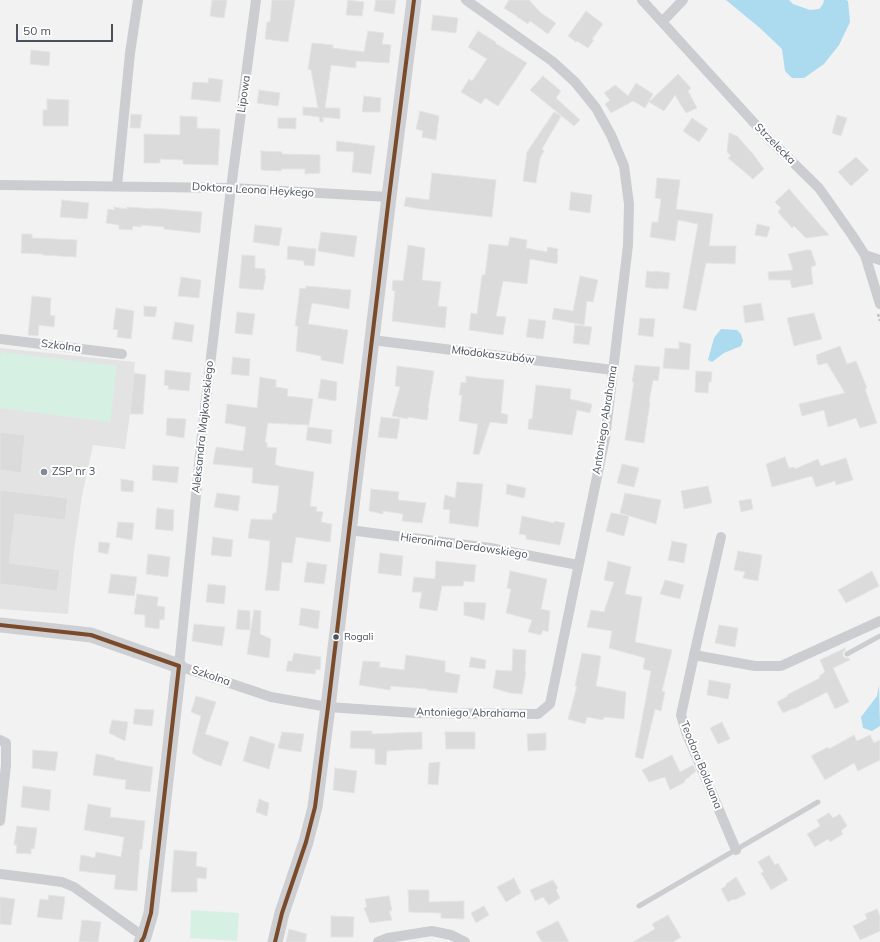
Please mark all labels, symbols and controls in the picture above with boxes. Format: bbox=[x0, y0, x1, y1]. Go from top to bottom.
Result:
scale bar bbox=[18, 16, 115, 42]
text: 50 m bbox=[23, 23, 51, 38]
street label: Lipowa bbox=[235, 75, 253, 113]
street label: Strzelecka bbox=[752, 121, 798, 167]
street label: Doktora Leona Heykego bbox=[192, 180, 314, 200]
street label: Szkolna bbox=[40, 337, 82, 355]
street label: Młodokaszubów bbox=[451, 343, 535, 367]
street label: Aleksandra Majkowskiego bbox=[189, 360, 217, 494]
street label: Antoniego Abrahama bbox=[590, 365, 620, 475]
place label: ZSP nr 3 bbox=[52, 465, 95, 479]
marker: ZSP nr 3 bbox=[39, 467, 49, 477]
street label: Hieronima Derdowskiego bbox=[399, 531, 529, 561]
place label: Rogali bbox=[344, 631, 373, 643]
marker: Rogali bbox=[331, 632, 341, 642]
street label: Szkolna bbox=[190, 663, 232, 689]
street label: Antoniego Abrahama bbox=[416, 705, 526, 721]
street label: Teodora Bolduana bbox=[677, 719, 725, 811]

